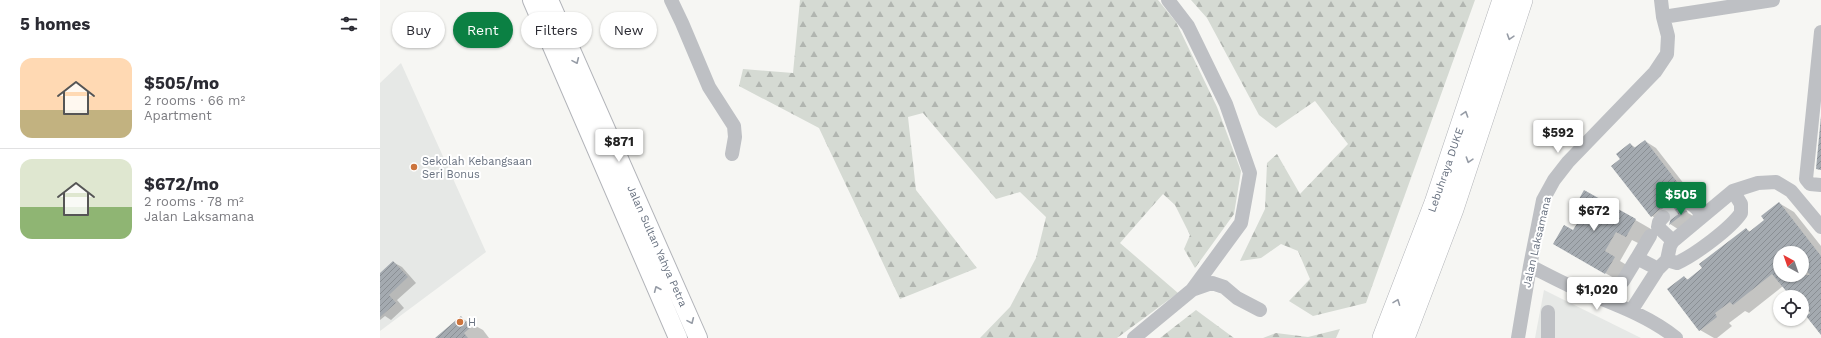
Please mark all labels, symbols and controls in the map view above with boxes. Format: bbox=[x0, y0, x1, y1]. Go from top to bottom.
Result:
chip: Buy bbox=[392, 12, 445, 48]
chip: Rent bbox=[453, 12, 513, 48]
chip: Filters bbox=[521, 12, 592, 48]
chip: New bbox=[600, 12, 657, 48]
icon: filters bbox=[338, 13, 360, 35]
text: 5 homes bbox=[20, 14, 90, 34]
one-way arrow bbox=[1506, 33, 1515, 40]
one-way arrow bbox=[571, 57, 579, 65]
text: $505/mo bbox=[144, 73, 219, 93]
icon: home bbox=[52, 74, 100, 122]
text: 2 rooms · 66 m² bbox=[144, 93, 245, 108]
text: Apartment bbox=[144, 108, 212, 123]
one-way arrow bbox=[1460, 110, 1469, 117]
pin: $592 bbox=[1534, 120, 1582, 154]
text: $592 bbox=[1542, 125, 1574, 140]
street label: Lebuhraya DUKE bbox=[1425, 126, 1467, 214]
pin: $871 bbox=[595, 129, 643, 163]
text: $871 bbox=[604, 134, 634, 149]
place label: Sekolah Kebangsaan Seri Bonus bbox=[422, 155, 532, 181]
one-way arrow bbox=[1465, 157, 1474, 164]
marker: Sekolah Kebangsaan Seri Bonus bbox=[409, 162, 419, 172]
text: $672/mo bbox=[144, 174, 219, 194]
icon: home bbox=[52, 175, 100, 223]
pin: $505 bbox=[1657, 182, 1705, 216]
street label: Jalan Sultan Yahya Petra bbox=[624, 183, 690, 309]
text: $505 bbox=[1665, 187, 1697, 202]
text: 2 rooms · 78 m² bbox=[144, 194, 244, 209]
street label: Jalan Laksamana bbox=[1520, 195, 1554, 289]
pin: $672 bbox=[1570, 198, 1618, 232]
text: $672 bbox=[1578, 203, 1610, 218]
text: Jalan Laksamana bbox=[144, 209, 254, 224]
north arrow bbox=[1773, 246, 1809, 282]
map controls bbox=[1773, 246, 1809, 326]
pin: $1,020 bbox=[1564, 277, 1630, 311]
text: $1,020 bbox=[1576, 282, 1618, 297]
one-way arrow bbox=[654, 286, 662, 294]
button: locate bbox=[1773, 290, 1809, 326]
one-way arrow bbox=[1392, 298, 1400, 305]
place label: H bbox=[468, 316, 476, 329]
marker: H bbox=[455, 317, 465, 327]
one-way arrow bbox=[686, 318, 694, 325]

